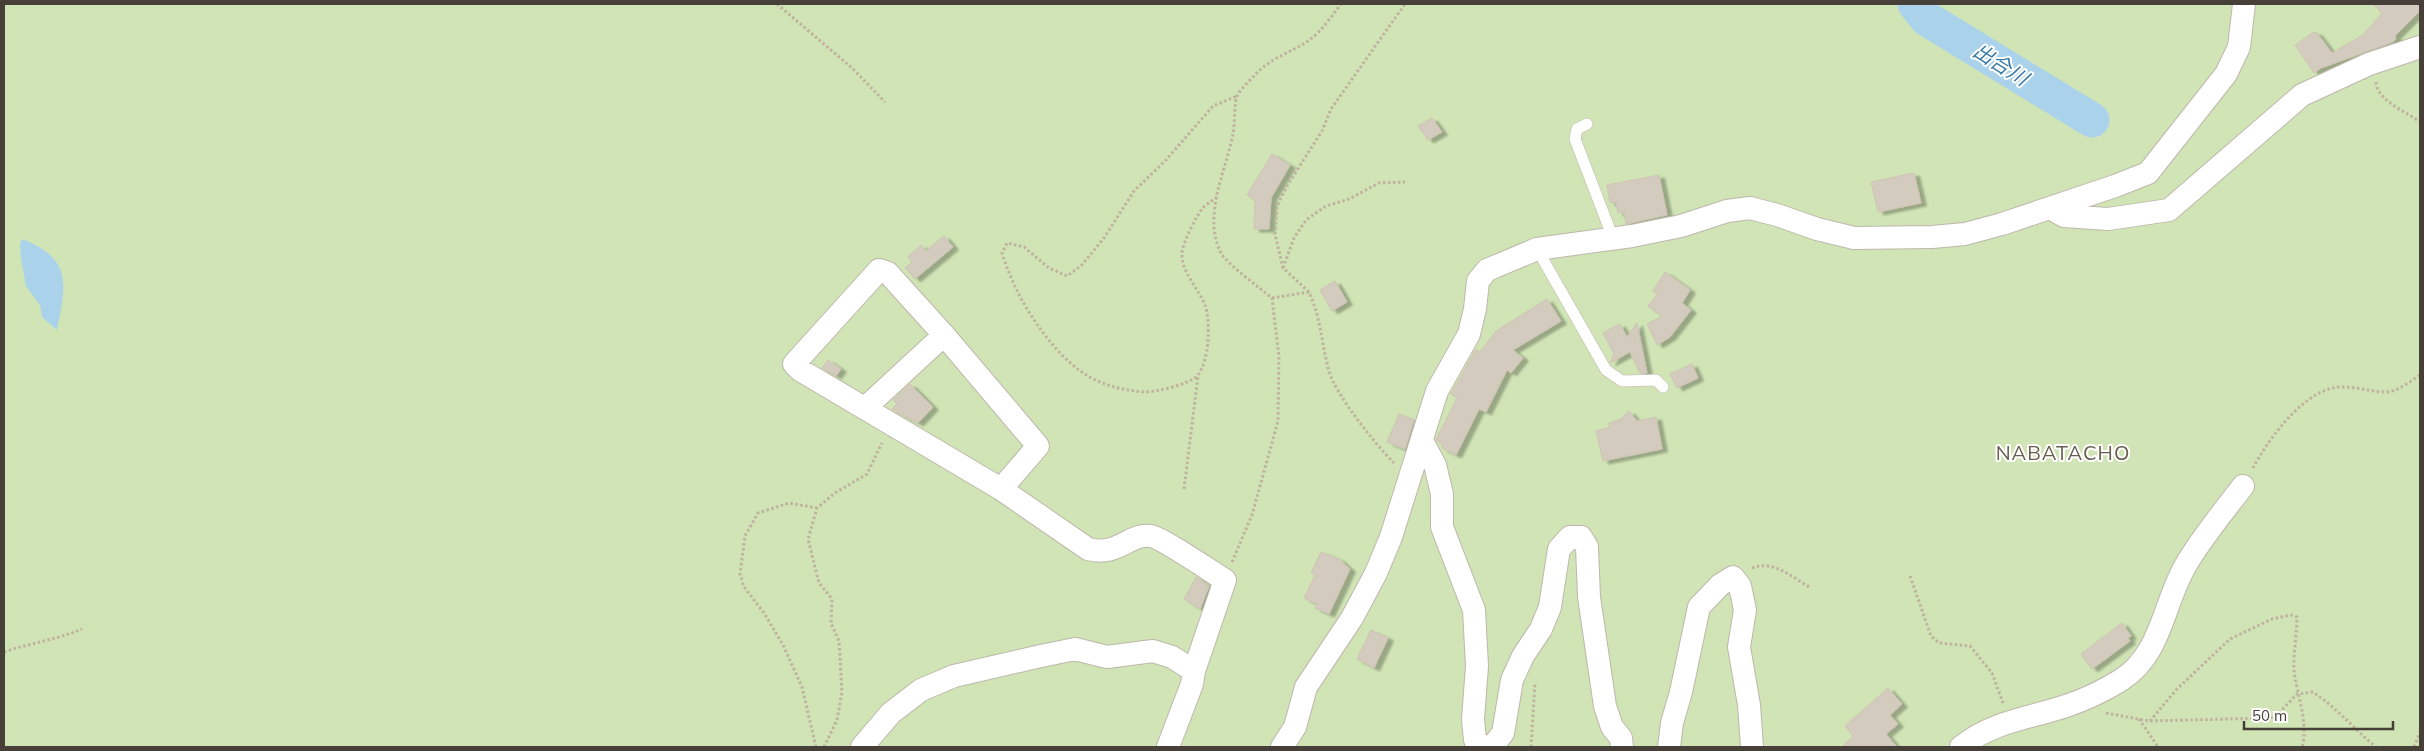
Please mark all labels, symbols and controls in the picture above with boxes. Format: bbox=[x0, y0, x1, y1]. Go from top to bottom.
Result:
water label: 出合川 bbox=[1969, 38, 2035, 92]
district label: NABATACHO bbox=[1996, 440, 2130, 465]
scale bar bbox=[2244, 698, 2393, 730]
text: 50 m bbox=[2252, 706, 2287, 725]

